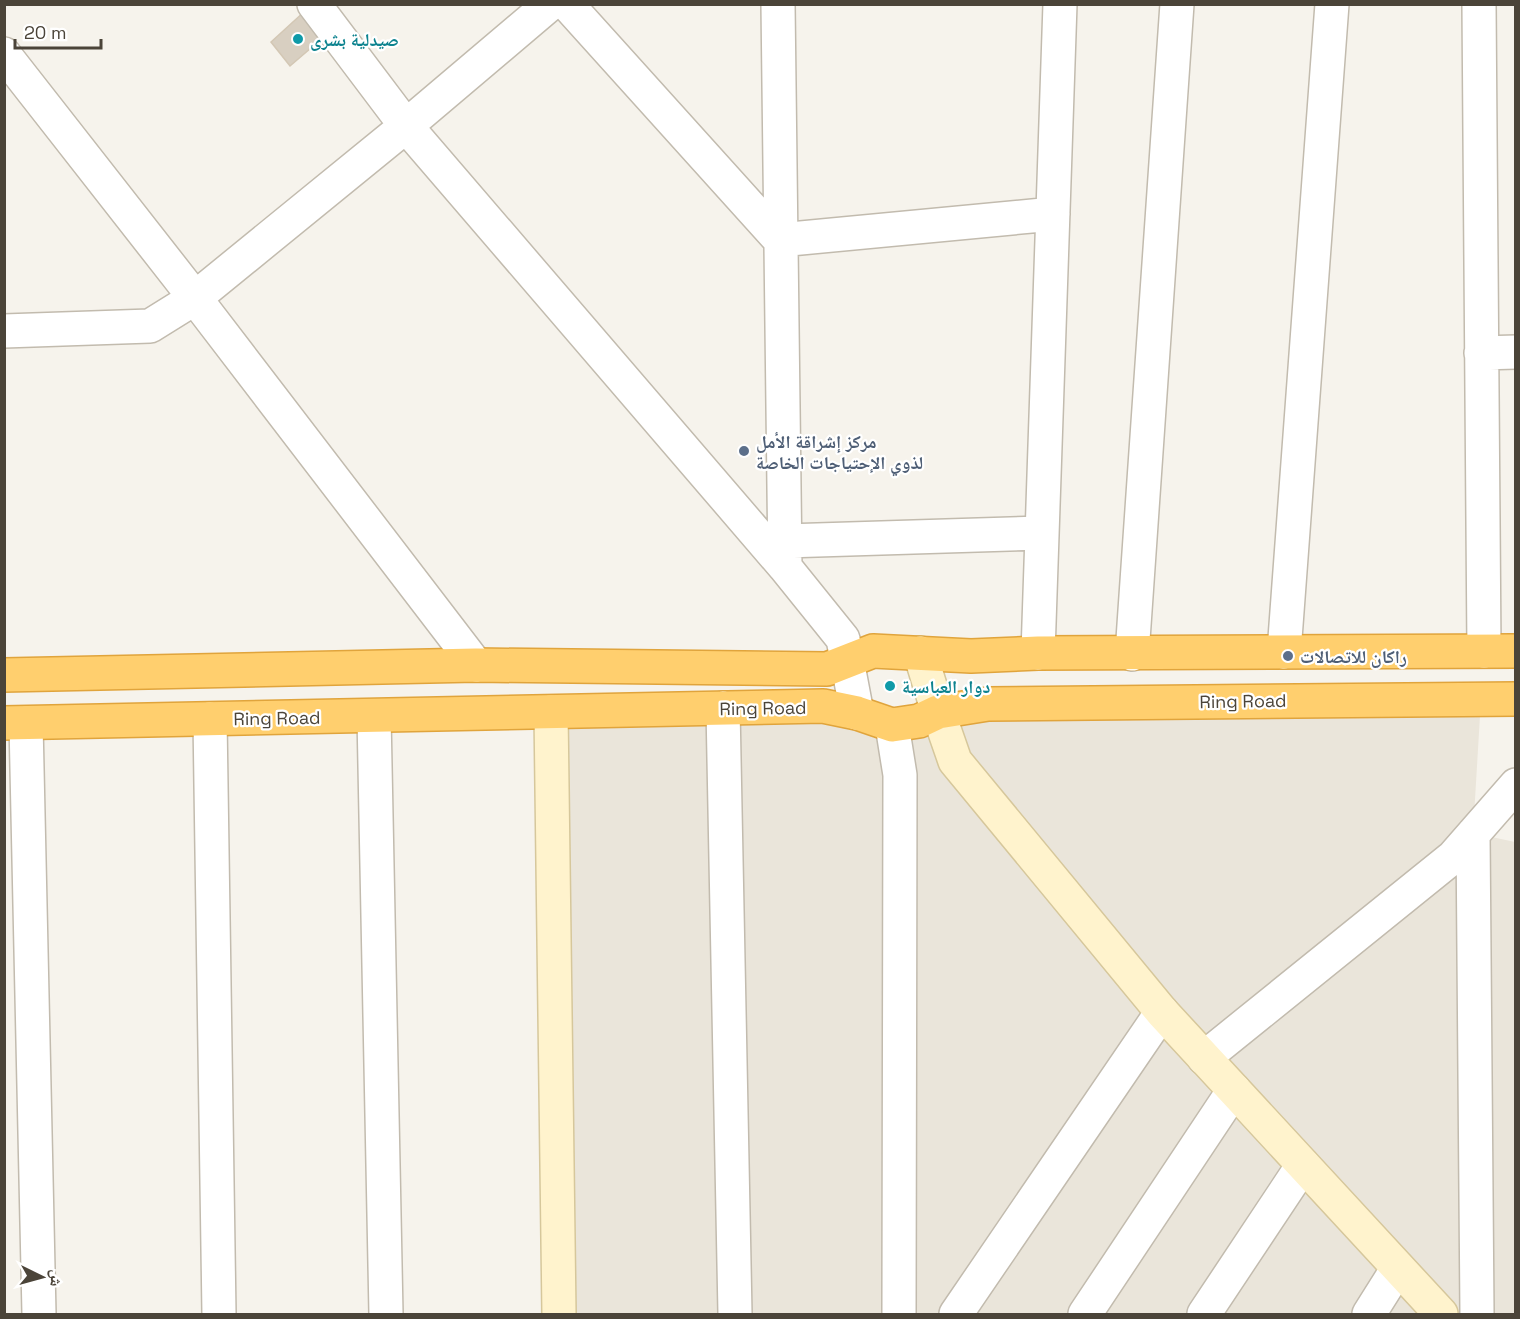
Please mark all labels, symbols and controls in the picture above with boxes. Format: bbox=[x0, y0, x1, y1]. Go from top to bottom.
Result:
scale bar bbox=[15, 12, 100, 50]
text: 20 m bbox=[24, 21, 67, 44]
place label: صيدلية بشرى bbox=[310, 28, 399, 51]
marker: صيدلية بشرى bbox=[291, 32, 305, 46]
place label: مركز إشراقة الأمل لذوي الإحتياجات الخاصة bbox=[756, 430, 923, 477]
marker: مركز إشراقة الأمل لذوي الإحتياجات الخاصة bbox=[737, 444, 751, 458]
place label: راكان للاتصالات bbox=[1300, 645, 1407, 668]
marker: راكان للاتصالات bbox=[1281, 649, 1295, 663]
place label: دوار العباسية bbox=[902, 675, 990, 698]
marker: دوار العباسية bbox=[883, 679, 897, 693]
street label: Ring Road bbox=[1199, 689, 1287, 713]
street label: Ring Road bbox=[719, 696, 807, 720]
street label: Ring Road bbox=[233, 706, 321, 730]
north arrow bbox=[12, 1247, 72, 1307]
text: ش bbox=[45, 1269, 68, 1288]

